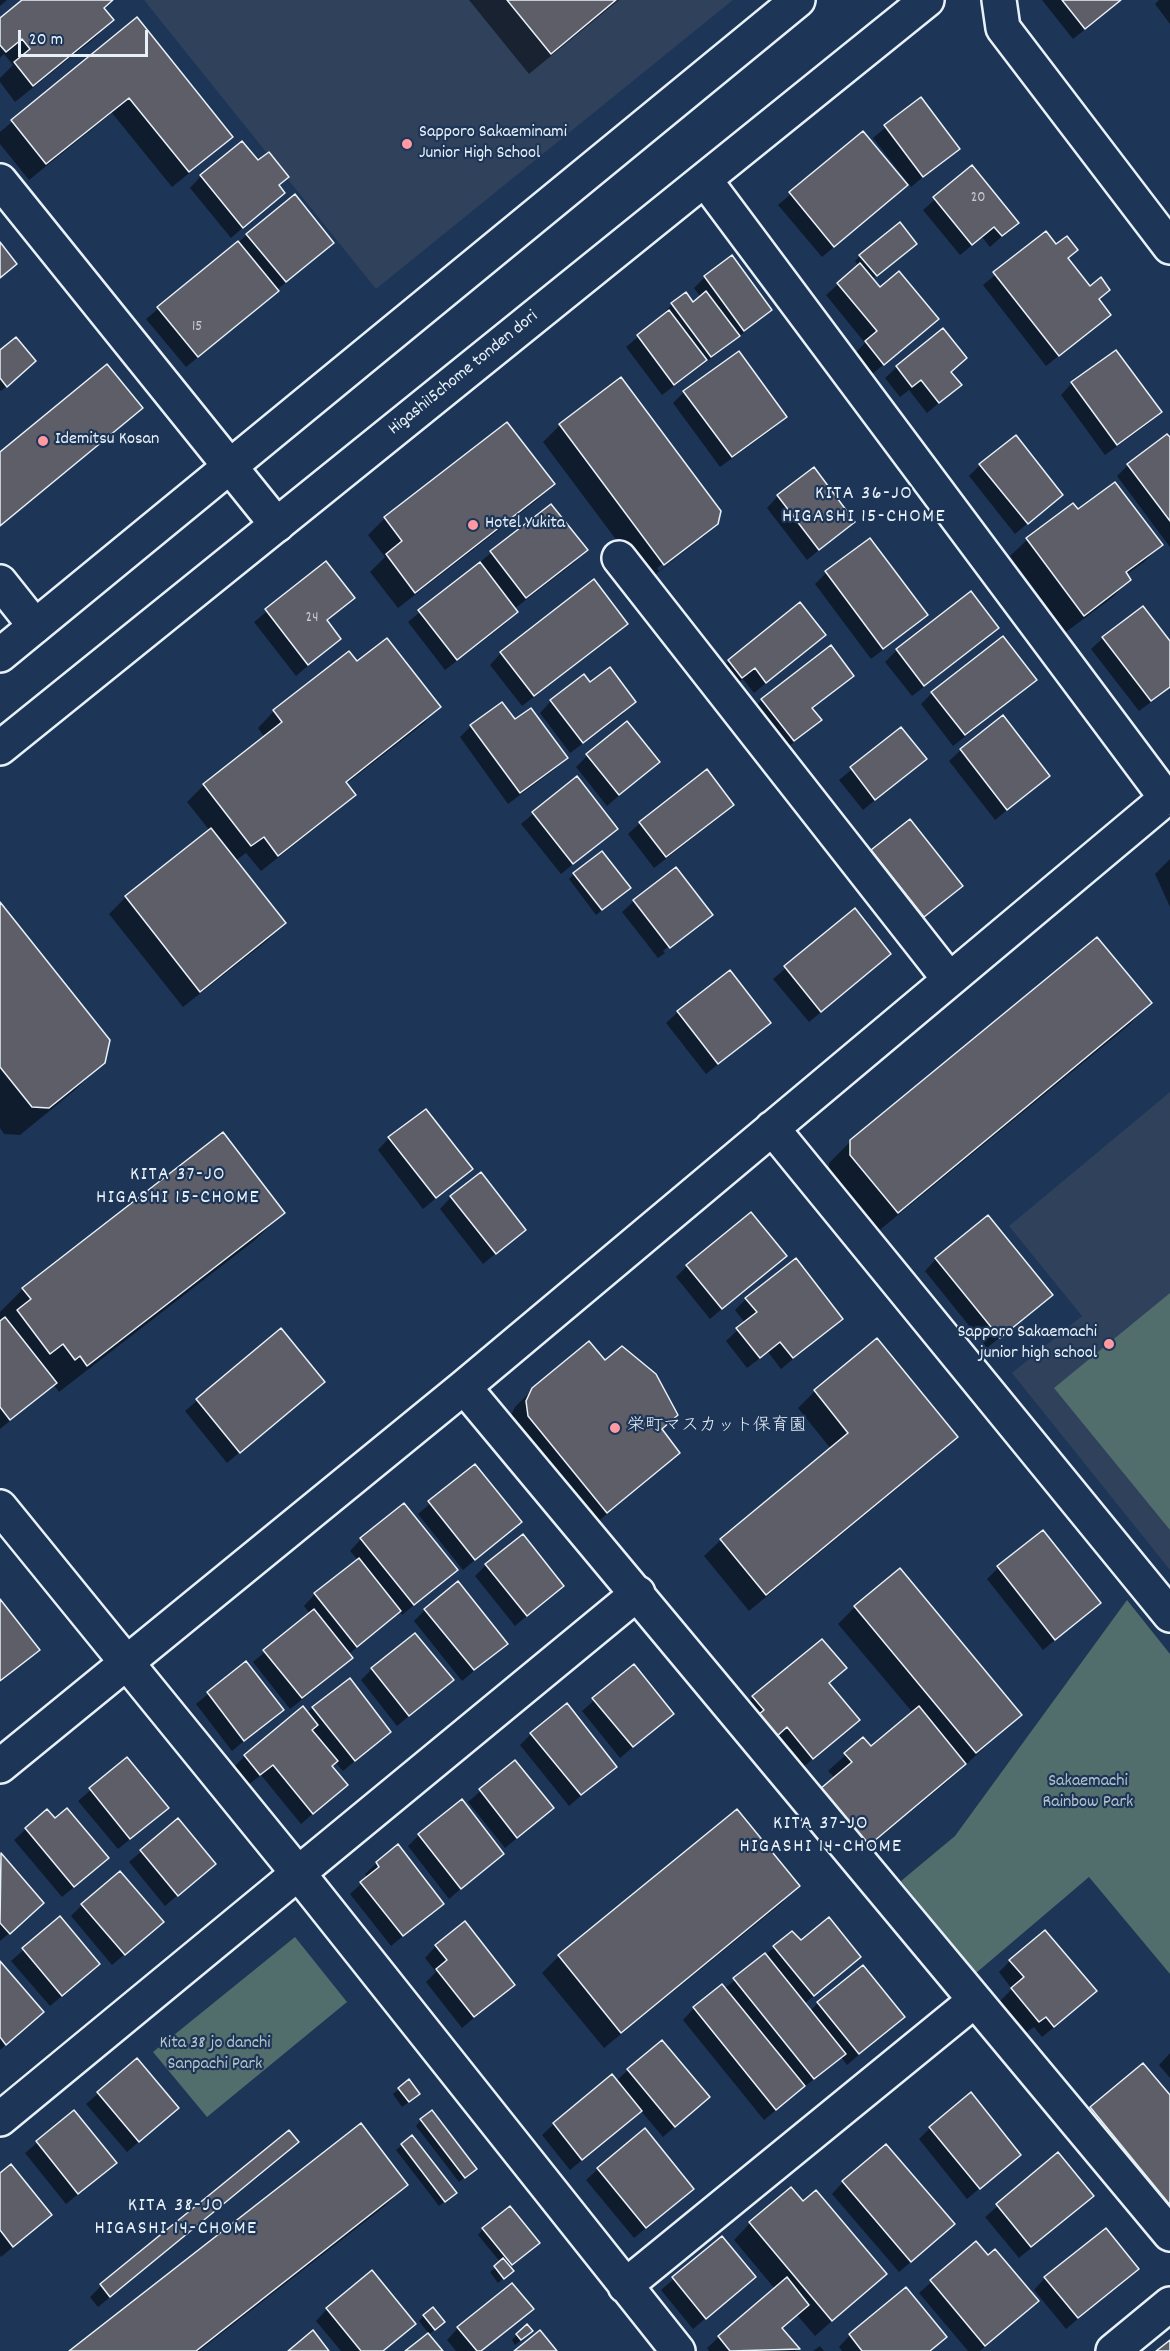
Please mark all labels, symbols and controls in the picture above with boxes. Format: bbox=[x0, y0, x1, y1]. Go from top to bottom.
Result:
scale bar bbox=[21, 18, 152, 56]
text: 20 m bbox=[29, 28, 63, 53]
place label: Sapporo Sakaeminami Junior High School bbox=[419, 123, 567, 166]
marker: Sapporo Sakaeminami Junior High School bbox=[400, 137, 414, 151]
house number: 20 bbox=[971, 190, 985, 208]
street label: Higashi15chome tonden dori bbox=[385, 307, 543, 441]
house number: 15 bbox=[192, 319, 202, 337]
place label: Idemitsu Kosan bbox=[55, 430, 159, 452]
marker: Idemitsu Kosan bbox=[36, 434, 50, 448]
district label: KITA 36-JO HIGASHI 15-CHOME bbox=[782, 483, 946, 530]
place label: Hotel Yukita bbox=[485, 514, 565, 536]
marker: Hotel Yukita bbox=[466, 518, 480, 532]
house number: 24 bbox=[306, 610, 318, 628]
district label: KITA 37-JO HIGASHI 15-CHOME bbox=[96, 1164, 260, 1211]
place label: Sapporo Sakaemachi junior high school bbox=[958, 1323, 1097, 1366]
marker: Sapporo Sakaemachi junior high school bbox=[1102, 1337, 1116, 1351]
place label: 栄町マスカット保育園 bbox=[627, 1417, 807, 1439]
marker: 栄町マスカット保育園 bbox=[608, 1421, 622, 1435]
park label: Sakaemachi Rainbow Park bbox=[1042, 1772, 1134, 1814]
district label: KITA 37-JO HIGASHI 14-CHOME bbox=[739, 1813, 903, 1860]
park label: Kita 38 jo danchi Sanpachi Park bbox=[160, 2034, 270, 2076]
district label: KITA 38-JO HIGASHI 14-CHOME bbox=[94, 2195, 258, 2242]

